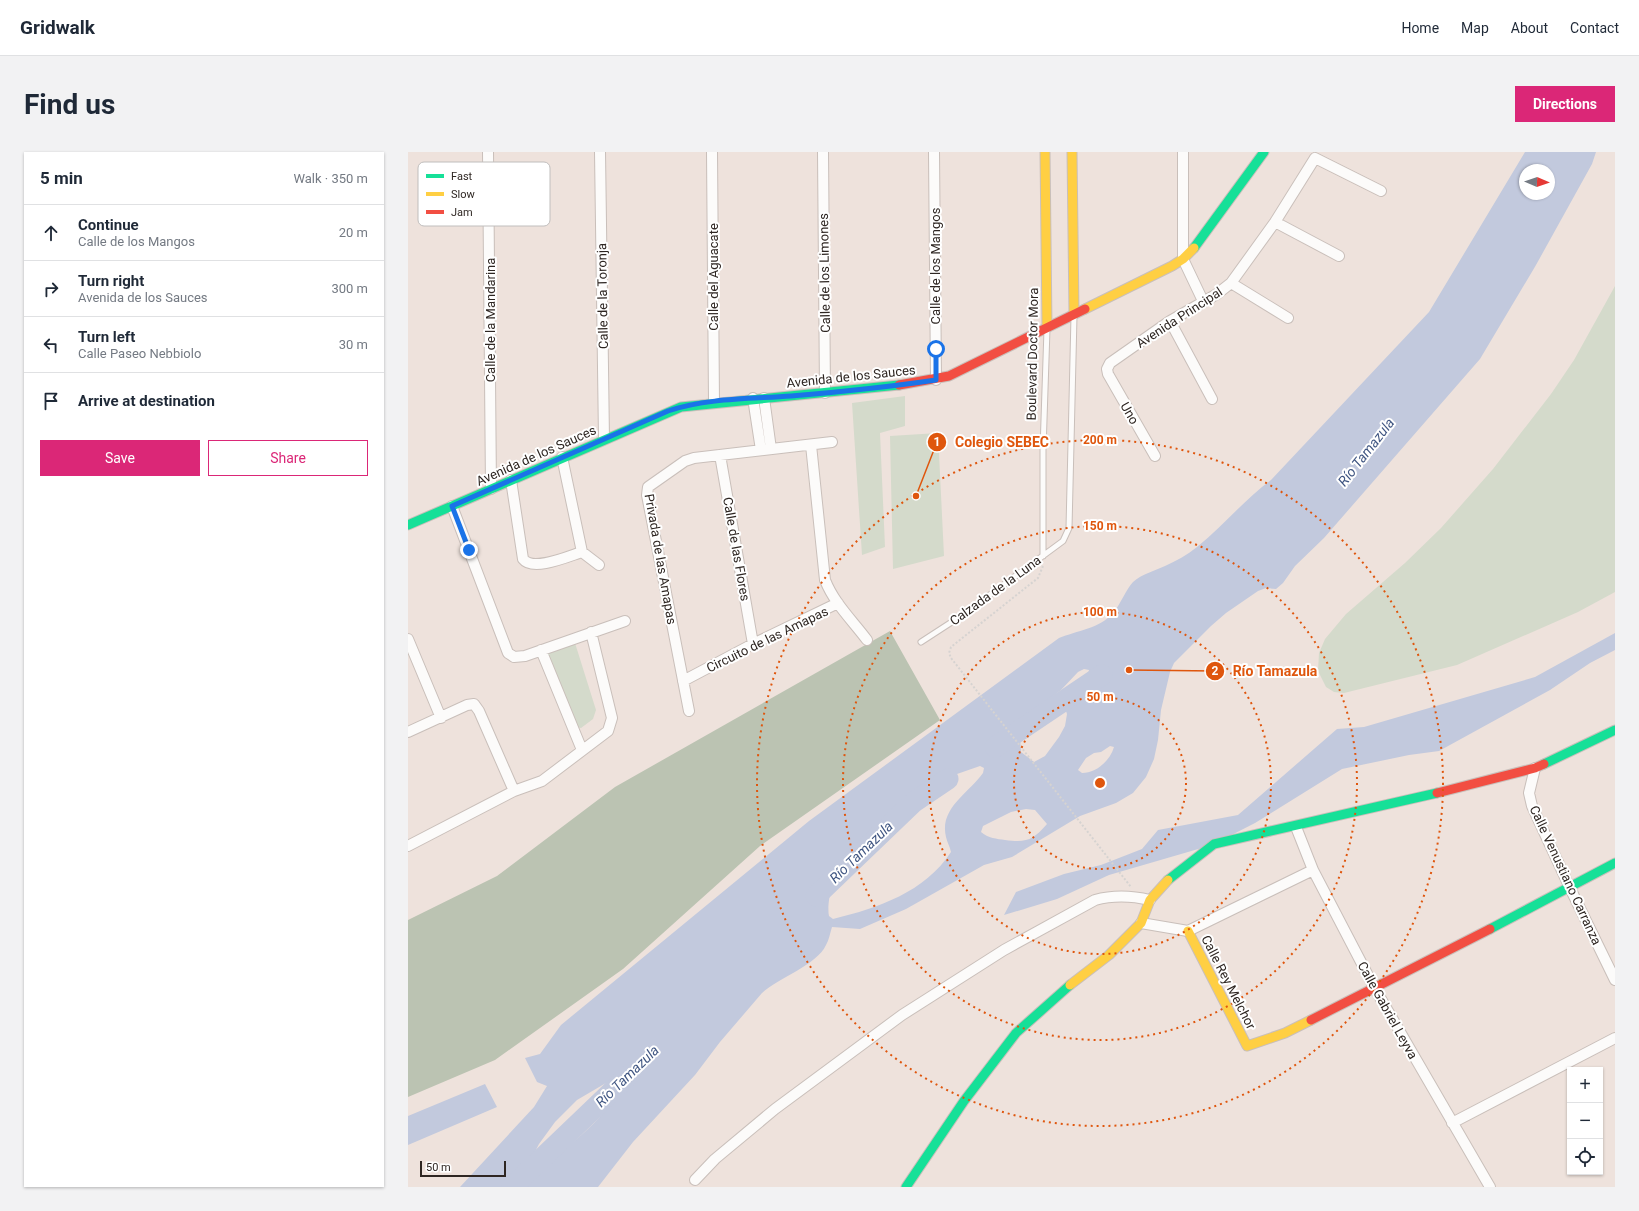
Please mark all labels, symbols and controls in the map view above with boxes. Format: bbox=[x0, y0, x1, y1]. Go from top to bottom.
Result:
text: Gridwalk bbox=[20, 16, 95, 39]
text: Home bbox=[1401, 20, 1439, 36]
text: Map bbox=[1461, 20, 1489, 36]
text: About bbox=[1511, 20, 1548, 36]
text: Contact bbox=[1570, 20, 1619, 36]
button: Directions bbox=[1515, 86, 1615, 122]
text: Find us bbox=[24, 88, 115, 121]
legend bbox=[418, 162, 550, 226]
north arrow bbox=[1519, 164, 1555, 200]
text: 5 min bbox=[40, 168, 83, 188]
text: Fast bbox=[451, 170, 473, 183]
text: Walk · 350 m bbox=[293, 171, 368, 186]
text: Slow bbox=[451, 188, 475, 201]
text: Jam bbox=[451, 206, 473, 219]
street label: Calle de los Mangos bbox=[928, 207, 943, 324]
street label: Calle de los Limones bbox=[816, 213, 833, 333]
text: Continue bbox=[78, 216, 139, 234]
icon: ahead bbox=[40, 222, 62, 244]
street label: Calle del Aguacate bbox=[706, 223, 721, 331]
text: 20 m bbox=[339, 225, 368, 240]
text: Calle de los Mangos bbox=[78, 234, 195, 249]
street label: Calle de la Toronja bbox=[594, 243, 611, 349]
street label: Calle de la Mandarina bbox=[483, 258, 498, 382]
text: Turn right bbox=[78, 272, 144, 290]
icon: right bbox=[40, 278, 62, 300]
text: 300 m bbox=[331, 281, 368, 296]
street label: Avenida Principal bbox=[1133, 284, 1225, 351]
street label: Boulevard Doctor Mora bbox=[1024, 288, 1041, 420]
text: Avenida de los Sauces bbox=[78, 290, 208, 305]
text: Turn left bbox=[78, 328, 135, 346]
icon: left bbox=[40, 334, 62, 356]
text: 30 m bbox=[339, 337, 368, 352]
route start bbox=[927, 340, 945, 358]
text: Calle Paseo Nebbiolo bbox=[78, 346, 201, 361]
street label: Avenida de los Sauces bbox=[786, 362, 917, 391]
icon: arrive bbox=[40, 390, 62, 412]
text: Arrive at destination bbox=[78, 392, 215, 410]
street label: Uno bbox=[1117, 400, 1142, 427]
water label: Río Tamazula bbox=[1335, 415, 1397, 489]
street label: Avenida de los Sauces bbox=[474, 422, 599, 489]
callout: Colegio SEBEC bbox=[927, 429, 1057, 455]
text: 200 m bbox=[1083, 433, 1117, 447]
text: Colegio SEBEC bbox=[955, 434, 1049, 450]
text: 1 bbox=[934, 435, 940, 449]
button: Save bbox=[40, 440, 200, 476]
button: Share bbox=[208, 440, 368, 476]
street label: Privada de las Amapas bbox=[642, 493, 679, 626]
street label: Calle de las Flores bbox=[720, 496, 753, 602]
text: 150 m bbox=[1083, 519, 1117, 533]
route end bbox=[460, 541, 478, 559]
street label: Calzada de la Luna bbox=[947, 552, 1044, 628]
street label: Circuito de las Amapas bbox=[704, 603, 831, 675]
text: 100 m bbox=[1083, 605, 1117, 619]
callout: Río Tamazula bbox=[1205, 658, 1326, 684]
text: Río Tamazula bbox=[1233, 663, 1318, 679]
text: 2 bbox=[1212, 664, 1219, 678]
text: 50 m bbox=[1086, 690, 1114, 704]
centre of rings bbox=[1093, 776, 1107, 790]
street label: Calle Venustiano Carranza bbox=[1527, 803, 1604, 947]
water label: Río Tamazula bbox=[826, 818, 896, 886]
street label: Calle Rey Melchor bbox=[1198, 933, 1259, 1032]
street label: Calle Gabriel Leyva bbox=[1355, 959, 1421, 1062]
water label: Río Tamazula bbox=[592, 1042, 662, 1110]
map controls bbox=[1567, 1067, 1603, 1175]
button: + bbox=[1567, 1067, 1603, 1103]
button: − bbox=[1567, 1103, 1603, 1139]
button: locate bbox=[1567, 1139, 1603, 1175]
scale bar bbox=[420, 1159, 506, 1178]
text: 50 m bbox=[426, 1161, 451, 1174]

